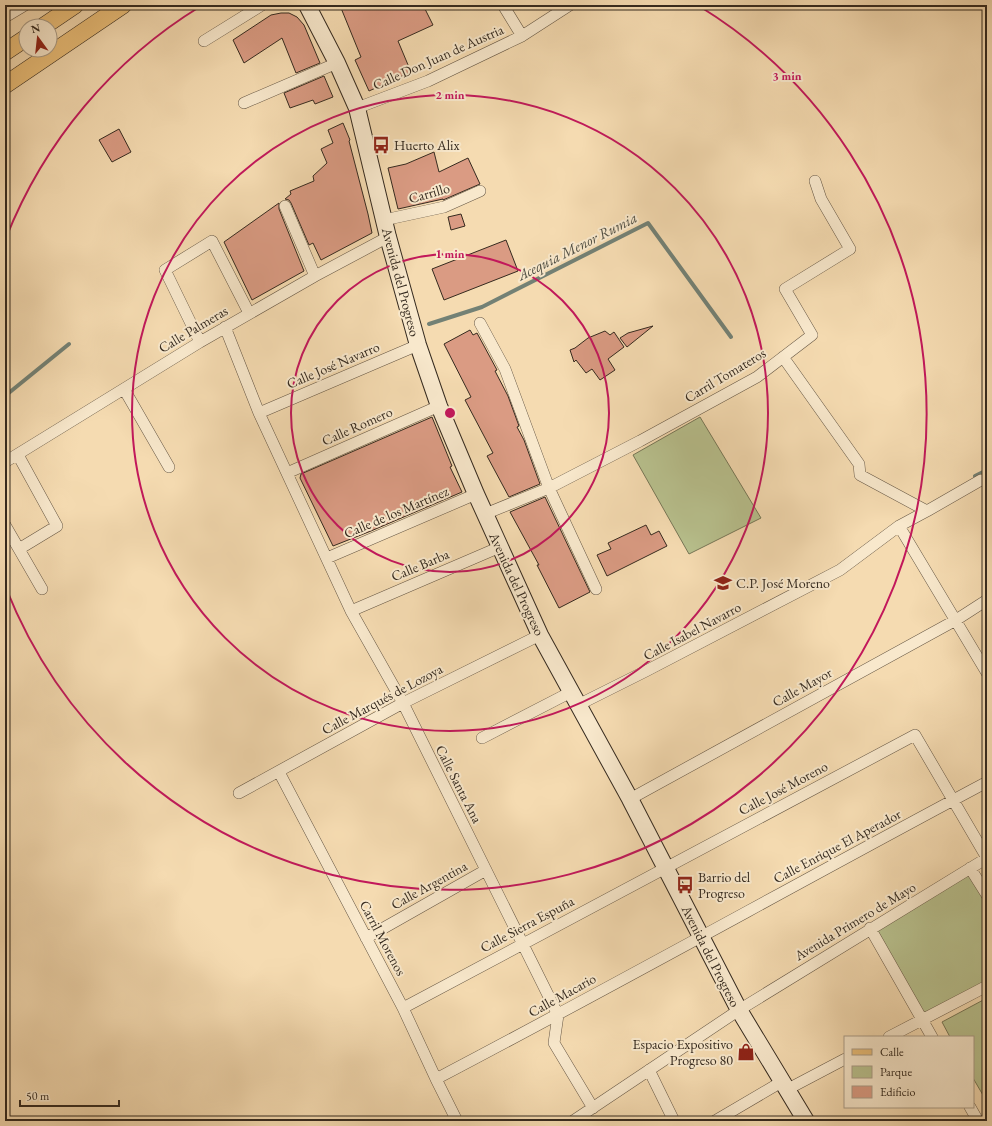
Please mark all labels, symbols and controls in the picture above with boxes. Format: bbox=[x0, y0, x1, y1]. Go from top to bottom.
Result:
north arrow bbox=[18, 18, 58, 58]
text: N bbox=[29, 20, 42, 36]
street label: Calle Don Juan de Austria bbox=[370, 20, 506, 94]
text: 3 min bbox=[772, 68, 802, 84]
text: 2 min bbox=[435, 87, 465, 103]
bus stop icon: Huerto Alix bbox=[371, 135, 391, 155]
place label: Huerto Alix bbox=[394, 136, 459, 154]
street label: Carrillo bbox=[406, 179, 452, 207]
water label: Acequia Menor Rumia bbox=[513, 208, 641, 286]
street label: Avenida del Progreso bbox=[378, 225, 424, 338]
text: 1 min bbox=[435, 246, 465, 262]
street label: Calle Palmeras bbox=[155, 301, 231, 357]
street label: Calle José Navarro bbox=[284, 337, 382, 393]
street label: Carril Tomateros bbox=[681, 343, 769, 406]
street label: Calle Romero bbox=[319, 402, 395, 450]
centre of rings bbox=[443, 406, 457, 420]
street label: Calle de los Martínez bbox=[341, 482, 452, 542]
street label: Avenida del Progreso bbox=[485, 529, 549, 639]
street label: Calle Barba bbox=[388, 545, 452, 585]
school or university icon: C.P. José Moreno bbox=[713, 573, 733, 593]
place label: C.P. José Moreno bbox=[736, 574, 830, 592]
street label: Calle Isabel Navarro bbox=[640, 598, 744, 664]
street label: Calle Marqués de Lozoya bbox=[319, 659, 446, 738]
street label: Calle Mayor bbox=[769, 663, 835, 711]
street label: Calle Santa Ana bbox=[432, 742, 487, 827]
street label: Calle José Moreno bbox=[735, 757, 831, 819]
street label: Calle Enrique El Aperador bbox=[770, 805, 904, 887]
street label: Calle Argentina bbox=[388, 856, 471, 913]
place label: Barrio del Progreso bbox=[698, 868, 751, 902]
bus stop icon: Barrio del Progreso bbox=[675, 875, 695, 895]
street label: Avenida Primero de Mayo bbox=[790, 878, 919, 965]
street label: Calle Sierra Espuña bbox=[477, 892, 577, 956]
street label: Carril Morenos bbox=[356, 897, 411, 979]
street label: Avenida del Progreso bbox=[677, 901, 744, 1010]
street label: Calle Macario bbox=[525, 969, 599, 1021]
place label: Espacio Expositivo Progreso 80 bbox=[633, 1035, 733, 1069]
legend bbox=[844, 1036, 974, 1108]
shop icon: Espacio Expositivo Progreso 80 bbox=[736, 1042, 756, 1062]
text: Calle bbox=[880, 1044, 904, 1060]
text: Parque bbox=[880, 1064, 912, 1080]
scale bar bbox=[20, 1082, 119, 1108]
text: Edificio bbox=[880, 1084, 916, 1100]
text: 50 m bbox=[26, 1088, 50, 1104]

